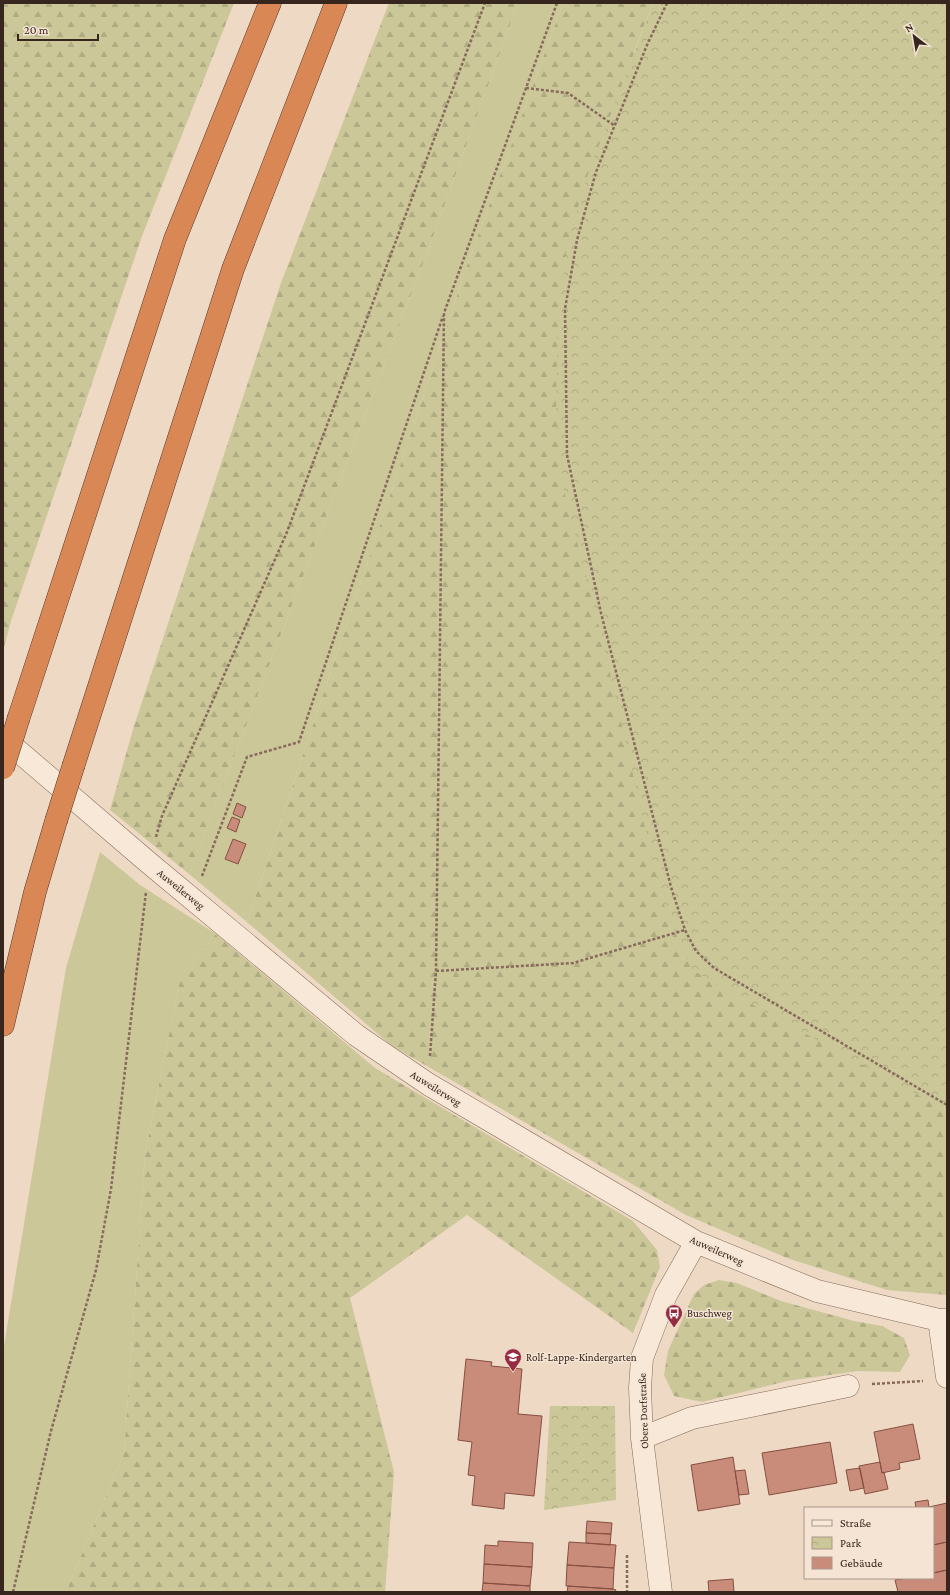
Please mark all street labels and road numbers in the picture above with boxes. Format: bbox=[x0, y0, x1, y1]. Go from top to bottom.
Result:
street label: Auweilerweg bbox=[154, 866, 208, 913]
street label: Auweilerweg bbox=[408, 1068, 464, 1110]
street label: Auweilerweg bbox=[688, 1233, 746, 1268]
street label: Obere Dorfstraße bbox=[636, 1373, 650, 1449]

